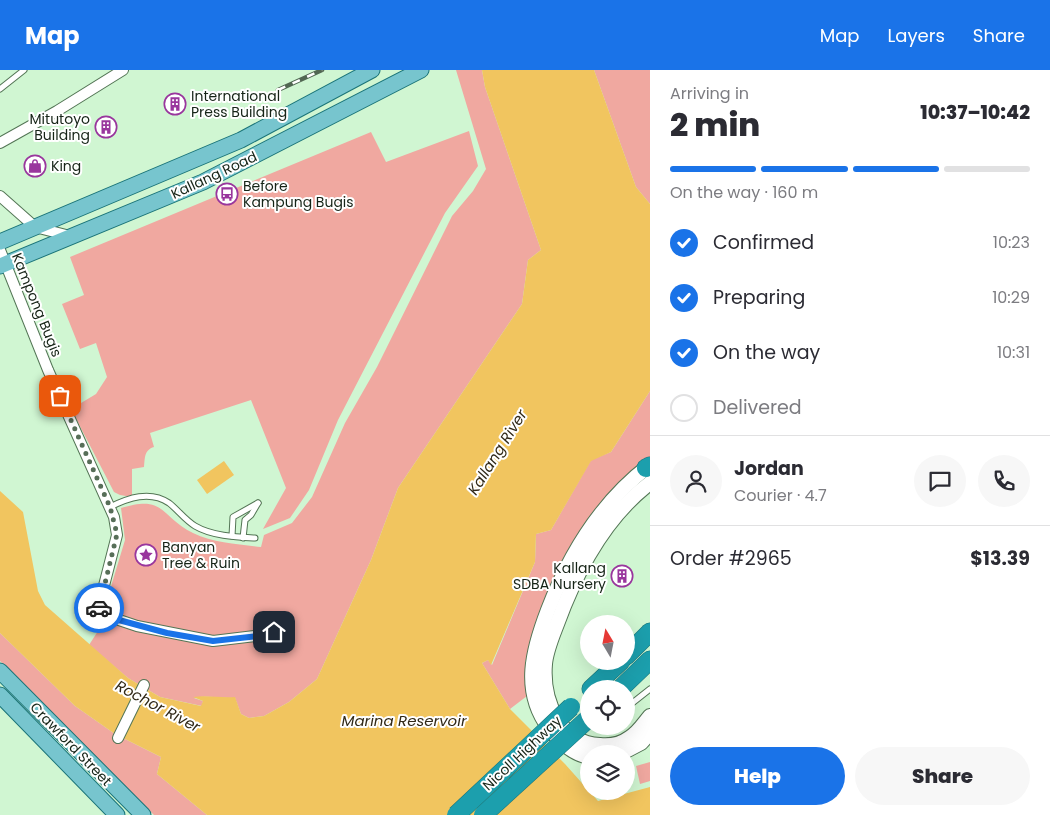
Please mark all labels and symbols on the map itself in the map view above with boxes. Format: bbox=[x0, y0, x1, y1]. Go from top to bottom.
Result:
place label: International Press Building bbox=[191, 86, 287, 122]
building icon: International Press Building bbox=[163, 92, 187, 116]
place label: Mitutoyo Building bbox=[30, 109, 90, 145]
building icon: Mitutoyo Building bbox=[94, 115, 118, 139]
street label: Kallang Road bbox=[168, 146, 260, 204]
shop icon: King bbox=[23, 154, 47, 178]
place label: King bbox=[51, 156, 81, 176]
place label: Before Kampung Bugis bbox=[243, 176, 354, 212]
bus stop icon: Before Kampung Bugis bbox=[215, 182, 239, 206]
street label: Kampong Bugis bbox=[7, 250, 67, 360]
pin bbox=[39, 375, 81, 417]
water label: Kallang River bbox=[462, 405, 532, 499]
place label: Banyan Tree & Ruin bbox=[162, 537, 240, 573]
place icon: Banyan Tree & Ruin bbox=[134, 543, 158, 567]
place label: Kallang SDBA Nursery bbox=[513, 558, 606, 594]
building icon: Kallang SDBA Nursery bbox=[610, 564, 634, 588]
courier bbox=[74, 583, 124, 633]
pin bbox=[253, 611, 295, 653]
north arrow bbox=[580, 615, 635, 670]
water label: Rochor River bbox=[112, 675, 204, 737]
street label: Crawford Street bbox=[26, 698, 116, 790]
water label: Marina Reservoir bbox=[342, 710, 467, 731]
street label: Nicoll Highway bbox=[478, 711, 566, 795]

